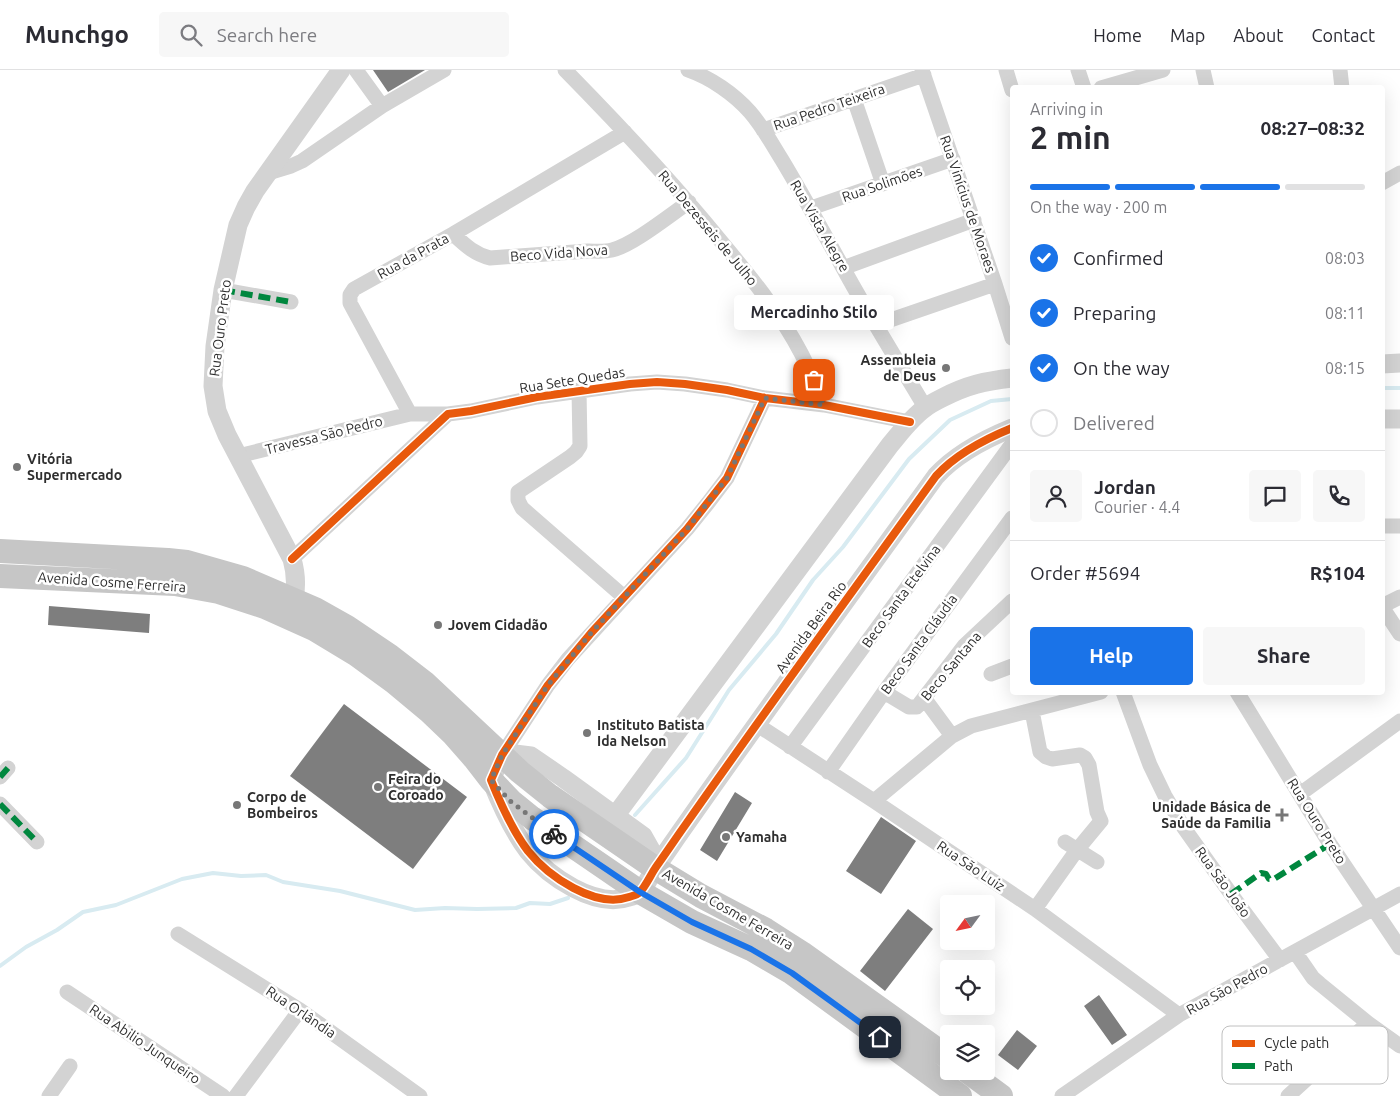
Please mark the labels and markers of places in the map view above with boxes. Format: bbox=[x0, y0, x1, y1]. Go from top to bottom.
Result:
callout: Mercadinho Stilo bbox=[734, 295, 894, 330]
place label: Assembleia de Deus bbox=[860, 352, 936, 384]
pin bbox=[793, 359, 835, 401]
marker: Assembleia de Deus bbox=[940, 362, 952, 374]
place label: Vitória Supermercado bbox=[27, 451, 122, 483]
marker: Vitória Supermercado bbox=[11, 461, 23, 473]
place label: Jovem Cidadão bbox=[448, 617, 548, 633]
marker: Jovem Cidadão bbox=[432, 619, 444, 631]
place label: Instituto Batista Ida Nelson bbox=[597, 717, 705, 749]
marker: Instituto Batista Ida Nelson bbox=[581, 727, 593, 739]
place label: Feira do Coroado bbox=[388, 771, 444, 803]
marker: Feira do Coroado bbox=[372, 781, 384, 793]
place label: Corpo de Bombeiros bbox=[247, 789, 318, 821]
marker: Corpo de Bombeiros bbox=[231, 799, 243, 811]
place label: Unidade Básica de Saúde da Familia bbox=[1152, 799, 1271, 831]
marker: Unidade Básica de Saúde da Familia bbox=[1275, 808, 1289, 822]
place label: Yamaha bbox=[736, 829, 787, 845]
marker: Yamaha bbox=[720, 831, 732, 843]
pin bbox=[859, 1016, 901, 1058]

